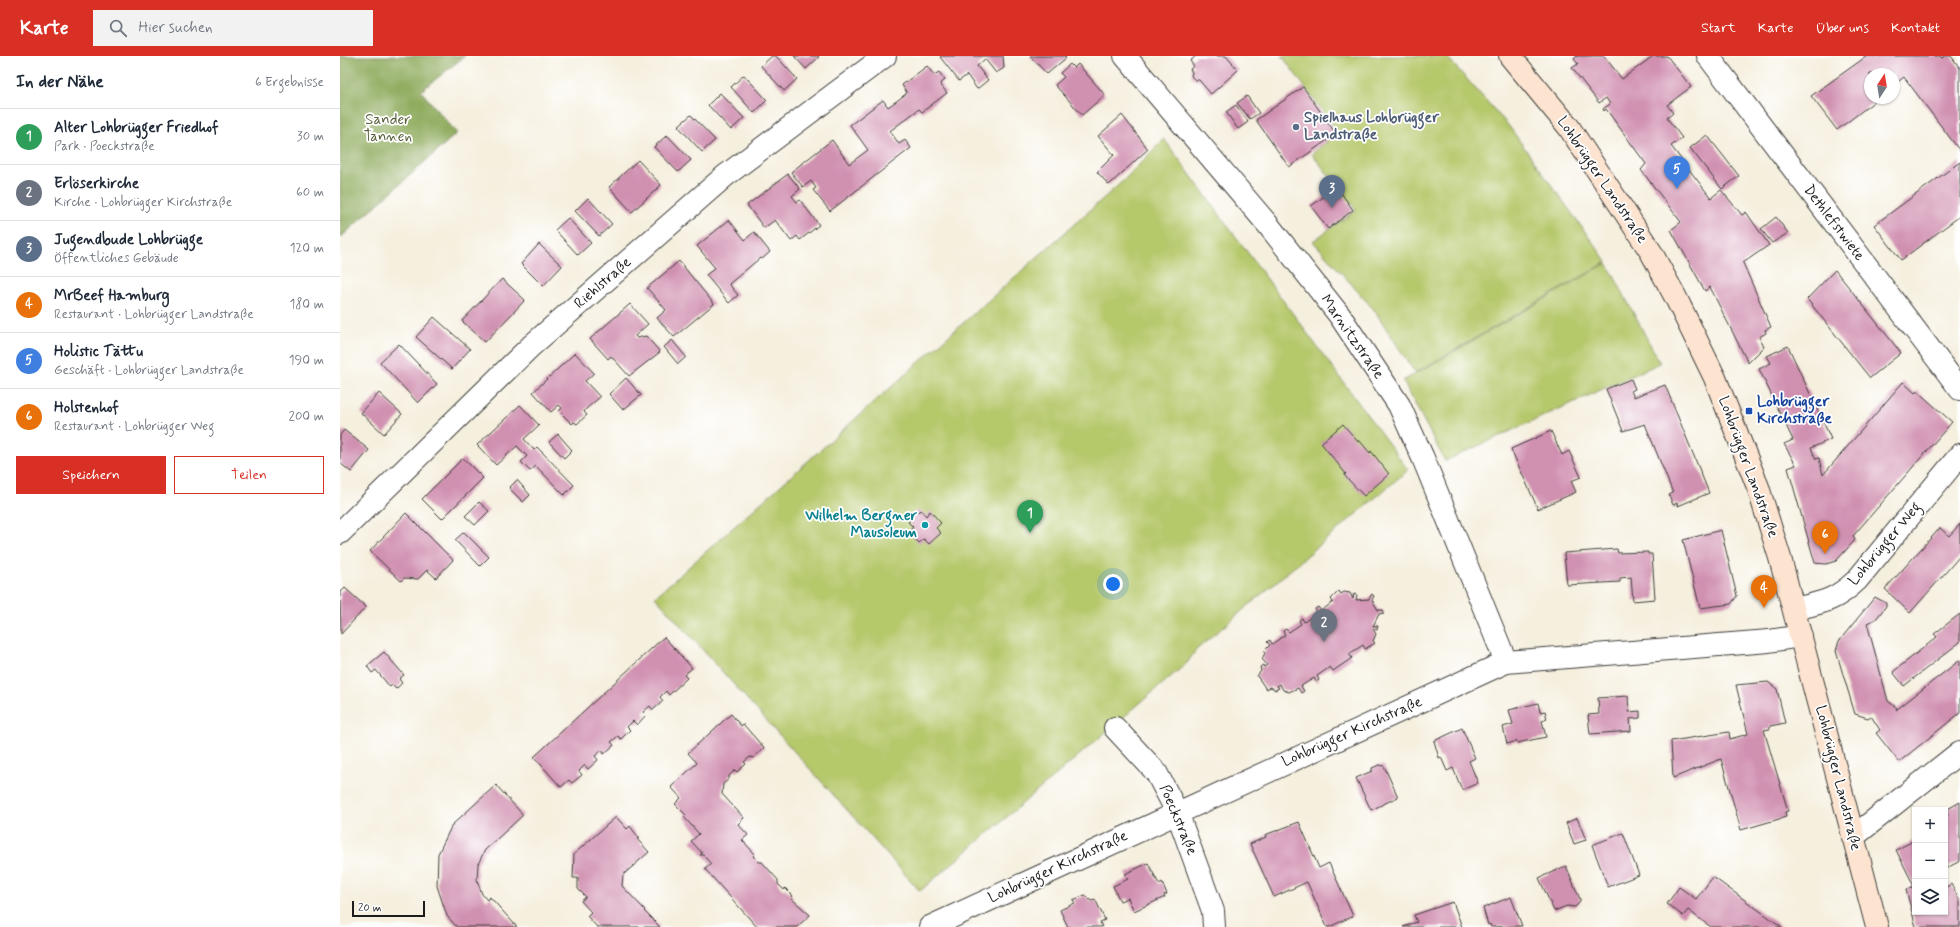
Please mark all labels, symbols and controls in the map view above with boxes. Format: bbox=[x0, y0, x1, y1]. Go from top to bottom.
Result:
search box bbox=[93, 10, 373, 46]
text: Karte bbox=[20, 16, 69, 41]
icon: search bbox=[107, 17, 129, 39]
text: Hier suchen bbox=[139, 18, 213, 38]
text: Start bbox=[1701, 19, 1736, 37]
text: Karte bbox=[1758, 19, 1793, 37]
text: Über uns bbox=[1815, 19, 1869, 37]
text: Kontakt bbox=[1891, 19, 1940, 37]
north arrow bbox=[1864, 68, 1900, 104]
text: In der Nähe bbox=[16, 71, 104, 93]
text: 6 Ergebnisse bbox=[255, 74, 324, 91]
place label: Spielhaus Lohbrügger Landstraße bbox=[1304, 108, 1440, 145]
park label: Sander Tannen bbox=[364, 110, 412, 147]
street label: Lohbrügger Landstraße bbox=[1551, 113, 1652, 248]
text: Alter Lohbrügger Friedhof bbox=[54, 118, 218, 138]
marker: Spielhaus Lohbrügger Landstraße bbox=[1291, 122, 1301, 132]
text: 1 bbox=[26, 128, 32, 145]
text: 30 m bbox=[297, 128, 324, 145]
text: Park · Poeckstraße bbox=[54, 138, 155, 155]
pin: 5 bbox=[1664, 156, 1690, 189]
text: Erlöserkirche bbox=[54, 174, 139, 194]
pin: 3 bbox=[1319, 175, 1345, 208]
street label: Dethlefstwiete bbox=[1799, 181, 1869, 265]
text: 2 bbox=[26, 184, 32, 201]
text: 60 m bbox=[296, 184, 324, 201]
text: Kirche · Lohbrügger Kirchstraße bbox=[54, 194, 232, 211]
text: Jugendbude Lohbrügge bbox=[54, 230, 203, 250]
text: 3 bbox=[26, 240, 32, 257]
text: 120 m bbox=[290, 240, 324, 257]
text: Öffentliches Gebäude bbox=[54, 250, 179, 267]
street label: Riehlstraße bbox=[570, 253, 636, 313]
text: MrBeef Hamburg bbox=[54, 286, 170, 306]
street label: Marnitzstraße bbox=[1315, 291, 1389, 383]
text: 4 bbox=[25, 296, 33, 313]
text: 180 m bbox=[289, 296, 324, 313]
text: Restaurant · Lohbrügger Landstraße bbox=[54, 306, 254, 323]
text: Holistic Tättu bbox=[54, 342, 143, 362]
text: 5 bbox=[25, 352, 33, 369]
text: 190 m bbox=[289, 352, 324, 369]
text: Geschäft · Lohbrügger Landstraße bbox=[54, 362, 244, 379]
place label: Lohbrügger Kirchstraße bbox=[1757, 392, 1833, 429]
street label: Lohbrügger Landstraße bbox=[1712, 394, 1783, 541]
text: Holstenhof bbox=[54, 398, 119, 418]
marker: Lohbrügger Kirchstraße bbox=[1744, 406, 1754, 416]
text: 6 bbox=[26, 408, 32, 425]
text: 200 m bbox=[289, 408, 324, 425]
text: Restaurant · Lohbrügger Weg bbox=[54, 418, 214, 435]
button: Speichern bbox=[16, 456, 166, 494]
button: Teilen bbox=[174, 456, 324, 494]
street label: Lohbrügger Weg bbox=[1844, 498, 1927, 591]
pin: 1 bbox=[1017, 500, 1043, 533]
place label: Wilhelm Bergner Mausoleum bbox=[804, 506, 918, 543]
marker: Wilhelm Bergner Mausoleum bbox=[920, 520, 930, 530]
pin: 6 bbox=[1812, 521, 1838, 554]
your location bbox=[1103, 574, 1123, 594]
pin: 4 bbox=[1751, 575, 1777, 608]
pin: 2 bbox=[1311, 609, 1337, 642]
street label: Lohbrügger Kirchstraße bbox=[1279, 692, 1426, 773]
street label: Lohbrügger Landstraße bbox=[1809, 703, 1866, 853]
street label: Poeckstraße bbox=[1154, 782, 1202, 858]
map controls bbox=[1912, 807, 1948, 915]
button: + bbox=[1912, 807, 1948, 843]
street label: Lohbrügger Kirchstraße bbox=[985, 826, 1131, 909]
button: − bbox=[1912, 843, 1948, 879]
button: layers bbox=[1912, 879, 1948, 915]
scale bar bbox=[352, 899, 425, 918]
text: 20 m bbox=[358, 901, 381, 915]

